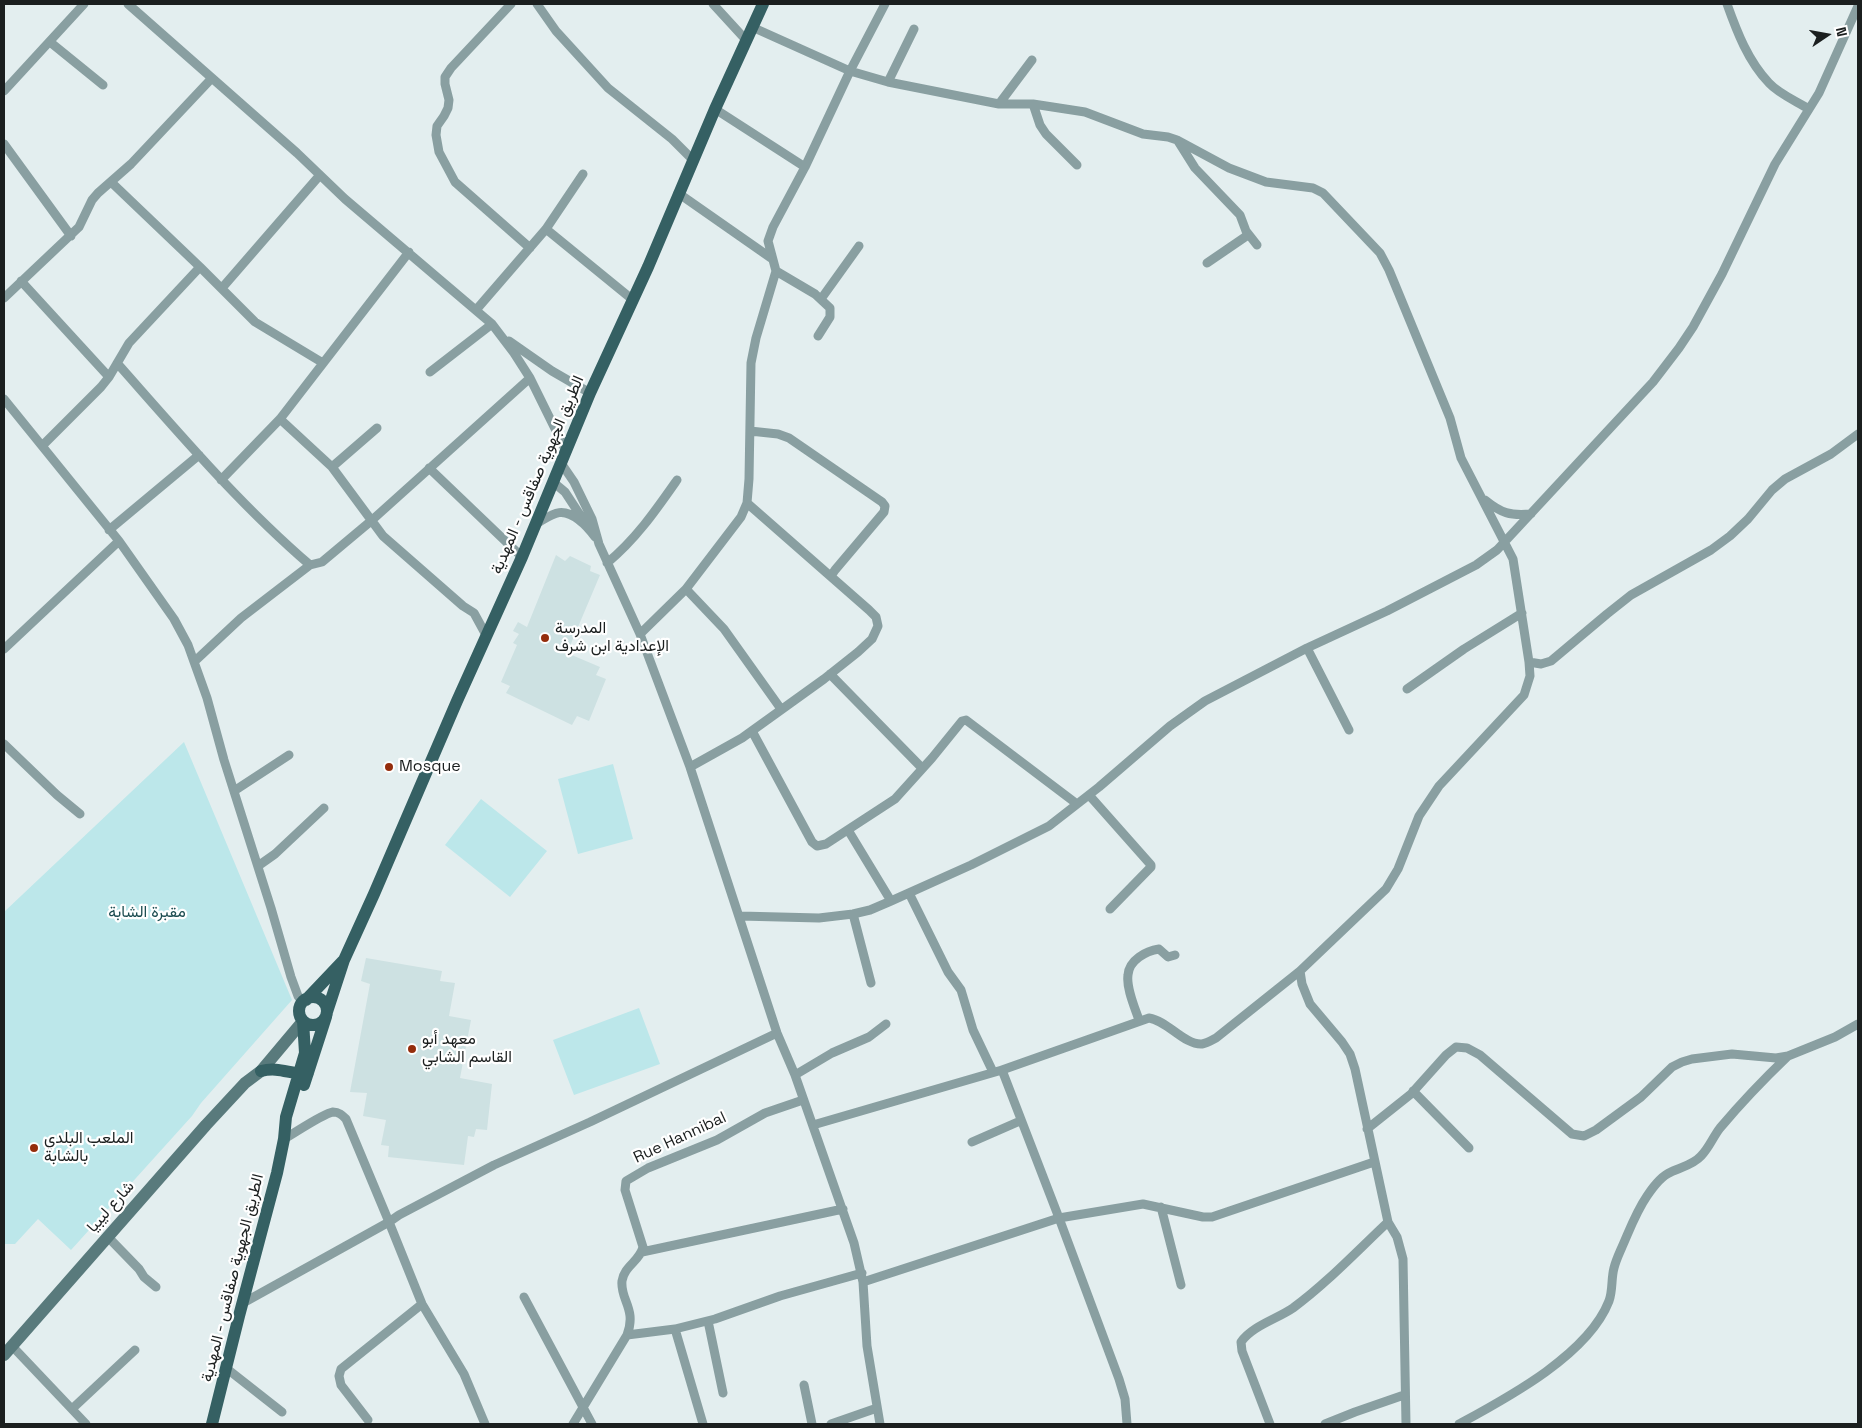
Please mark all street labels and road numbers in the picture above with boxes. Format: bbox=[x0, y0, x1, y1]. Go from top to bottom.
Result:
street label: الطريق الجهوية صفاقس - المهدية bbox=[487, 373, 589, 577]
street label: Rue Hannibal bbox=[631, 1108, 729, 1168]
street label: الطريق الجهوية صفاقس - المهدية bbox=[198, 1172, 268, 1384]
street label: شارع ليبيا bbox=[83, 1177, 139, 1237]

